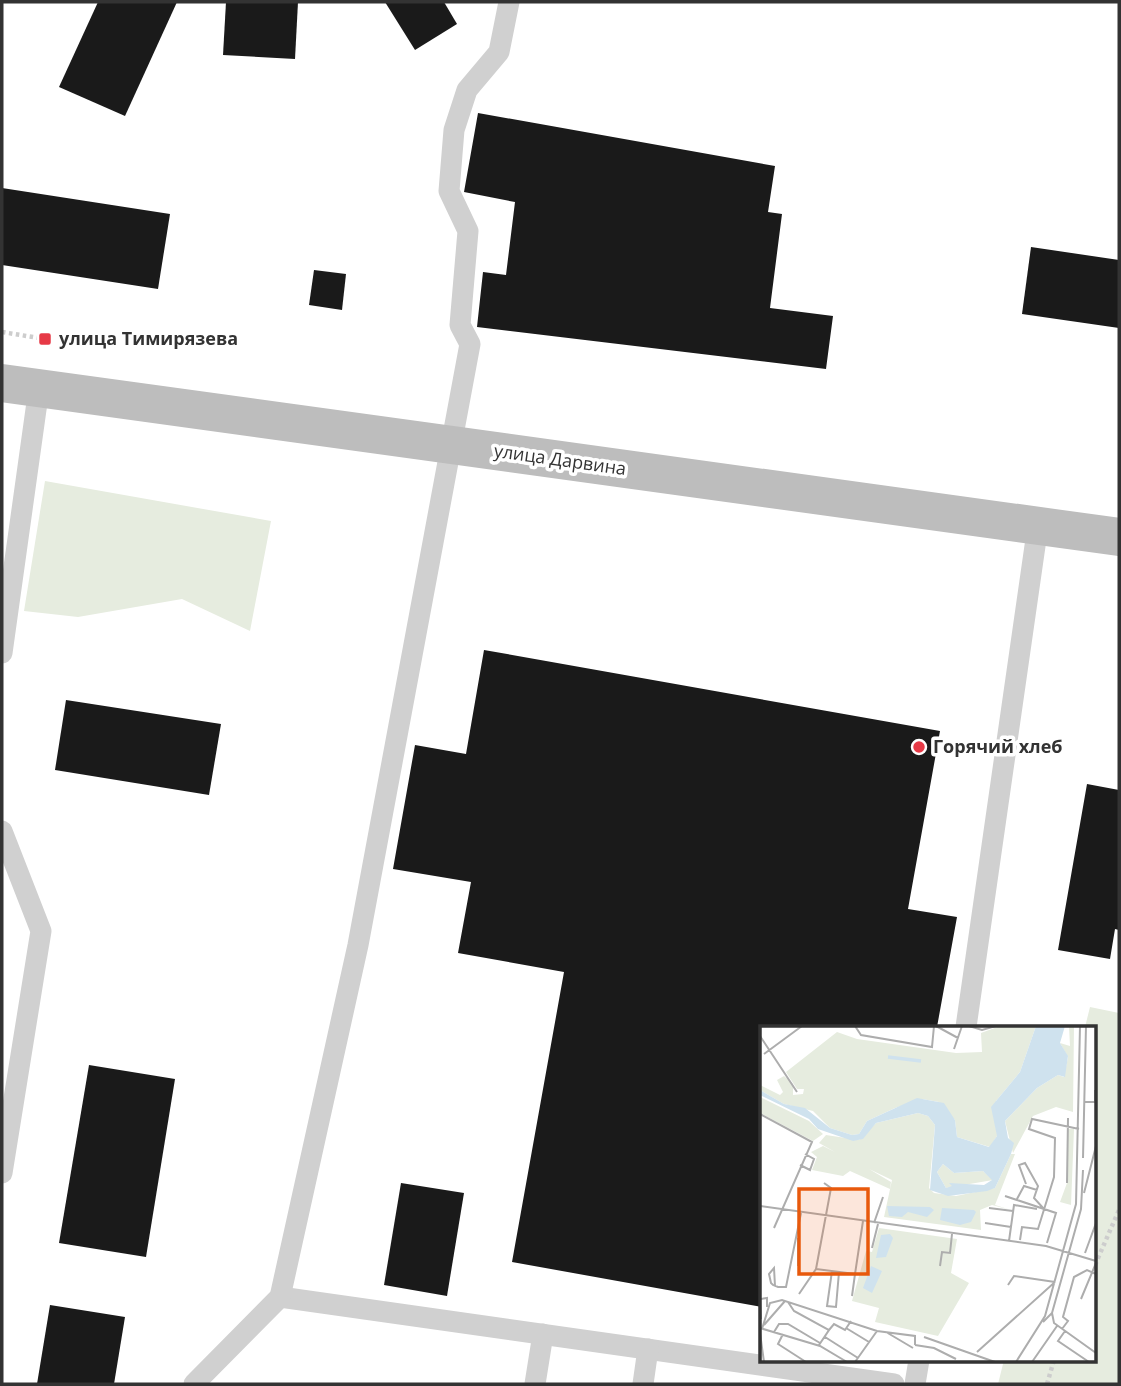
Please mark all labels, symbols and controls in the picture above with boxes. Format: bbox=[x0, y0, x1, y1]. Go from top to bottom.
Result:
place label: улица Тимирязева bbox=[59, 326, 238, 350]
marker: улица Тимирязева bbox=[37, 331, 53, 347]
street label: улица Дарвина bbox=[493, 438, 628, 480]
place label: Горячий хлеб bbox=[933, 734, 1063, 758]
marker: Горячий хлеб bbox=[911, 739, 927, 755]
inset map bbox=[760, 1026, 1096, 1362]

